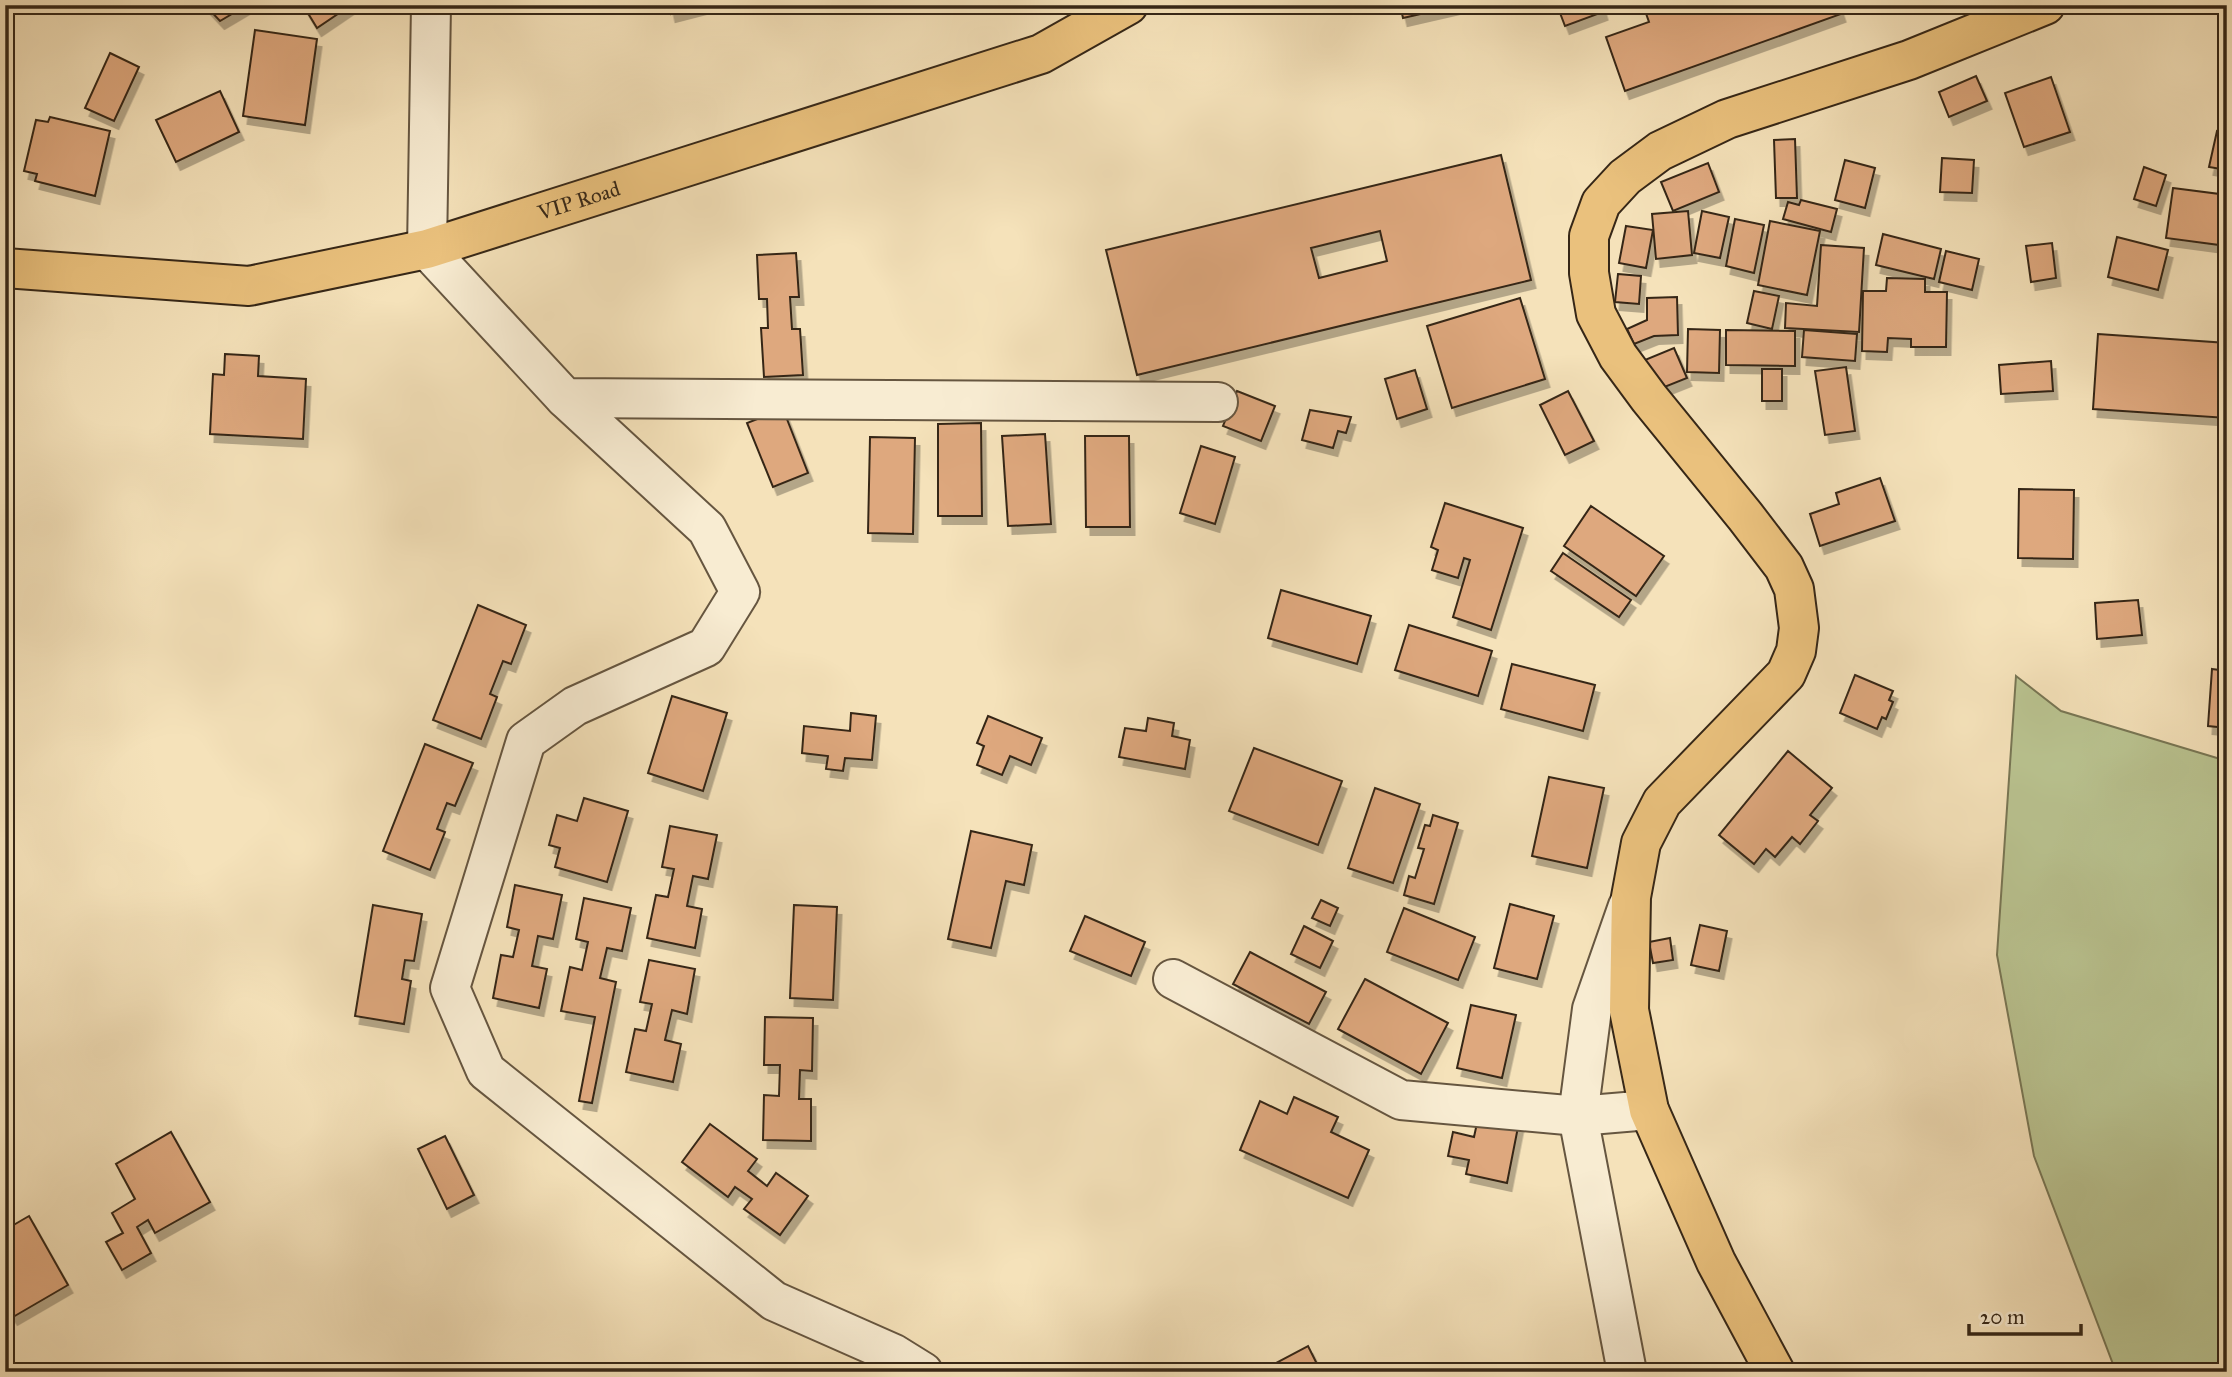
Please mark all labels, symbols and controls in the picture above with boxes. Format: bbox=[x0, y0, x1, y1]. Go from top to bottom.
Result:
street label: VIP Road bbox=[534, 175, 624, 226]
scale bar bbox=[1969, 1293, 2082, 1337]
text: 20 m bbox=[1980, 1304, 2025, 1330]

